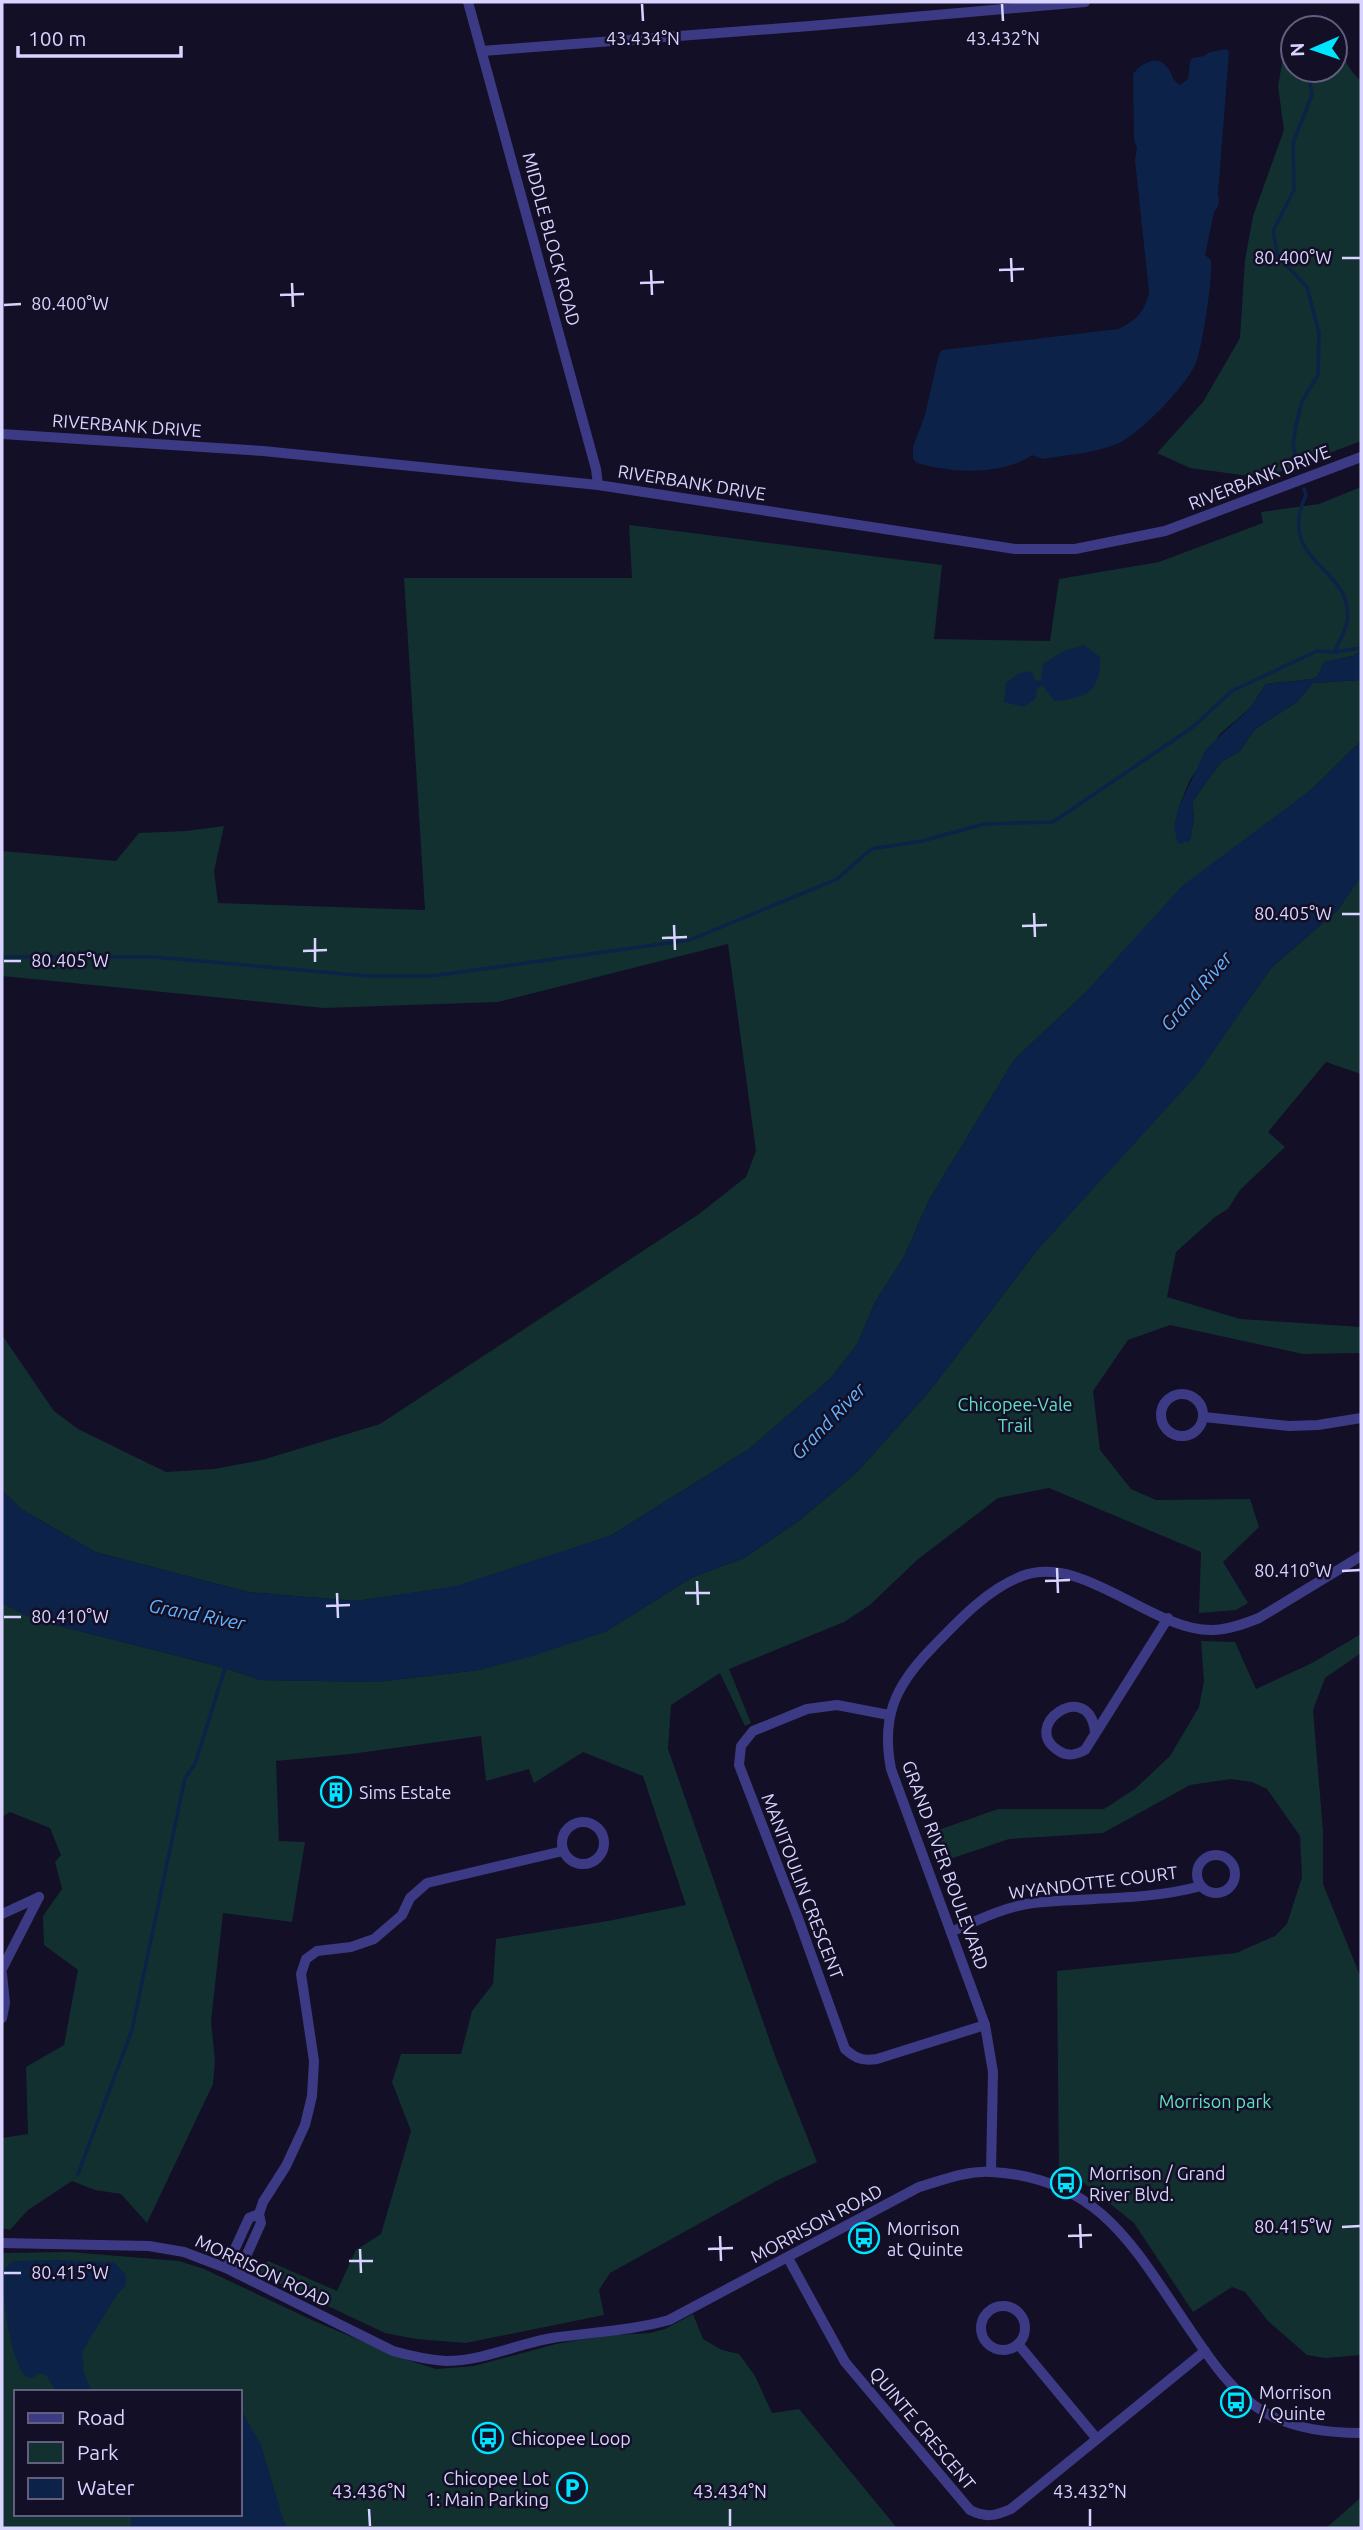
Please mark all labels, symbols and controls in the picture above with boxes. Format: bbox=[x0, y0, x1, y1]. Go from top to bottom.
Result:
scale bar bbox=[18, 14, 180, 58]
north arrow bbox=[1279, 14, 1349, 84]
text: 100 m bbox=[28, 26, 86, 50]
text: 43.434°N bbox=[606, 28, 680, 48]
text: 43.432°N bbox=[966, 28, 1040, 48]
text: N bbox=[1286, 42, 1308, 57]
street label: MIDDLE BLOCK ROAD bbox=[519, 150, 585, 328]
text: 80.400°W bbox=[1254, 247, 1332, 267]
text: 80.400°W bbox=[31, 293, 109, 313]
street label: RIVERBANK DRIVE bbox=[52, 410, 202, 440]
street label: RIVERBANK DRIVE bbox=[1186, 441, 1332, 513]
street label: RIVERBANK DRIVE bbox=[616, 460, 768, 504]
text: 80.405°W bbox=[1254, 903, 1332, 923]
water label: Grand River bbox=[1156, 946, 1237, 1035]
text: 80.405°W bbox=[31, 950, 109, 970]
water label: Grand River bbox=[786, 1378, 870, 1464]
park label: Chicopee-Vale Trail bbox=[957, 1394, 1073, 1435]
text: 80.410°W bbox=[1254, 1560, 1332, 1580]
water label: Grand River bbox=[147, 1594, 248, 1634]
text: 80.410°W bbox=[31, 1606, 109, 1626]
street label: GRAND RIVER BOULEVARD bbox=[899, 1758, 993, 1972]
building icon: Sims Estate bbox=[319, 1775, 353, 1809]
place label: Sims Estate bbox=[359, 1782, 451, 1802]
street label: MANITOULIN CRESCENT bbox=[758, 1790, 848, 1982]
street label: WYANDOTTE COURT bbox=[1007, 1862, 1179, 1902]
park label: Morrison park bbox=[1159, 2091, 1271, 2111]
place label: Morrison / Grand River Blvd. bbox=[1089, 2163, 1225, 2204]
bus stop icon: Morrison / Grand River Blvd. bbox=[1049, 2166, 1083, 2200]
street label: MORRISON ROAD bbox=[747, 2180, 885, 2266]
text: 80.415°W bbox=[1254, 2216, 1332, 2236]
place label: Morrison at Quinte bbox=[887, 2218, 963, 2260]
bus stop icon: Morrison at Quinte bbox=[847, 2221, 881, 2255]
street label: MORRISON ROAD bbox=[192, 2230, 334, 2310]
text: 80.415°W bbox=[31, 2262, 109, 2282]
street label: QUINTE CRESCENT bbox=[865, 2363, 980, 2494]
place label: Morrison / Quinte bbox=[1258, 2382, 1332, 2424]
bus stop icon: Morrison / Quinte bbox=[1219, 2385, 1253, 2419]
legend bbox=[14, 2390, 242, 2516]
text: Road bbox=[77, 2405, 125, 2429]
bus stop icon: Chicopee Loop bbox=[471, 2421, 505, 2455]
place label: Chicopee Loop bbox=[511, 2428, 631, 2448]
text: Park bbox=[77, 2440, 119, 2464]
place label: Chicopee Lot 1: Main Parking bbox=[426, 2468, 549, 2509]
parking icon: Chicopee Lot 1: Main Parking bbox=[555, 2471, 589, 2505]
text: Water bbox=[77, 2475, 135, 2499]
text: 43.436°N bbox=[332, 2481, 406, 2501]
text: 43.434°N bbox=[693, 2481, 767, 2501]
text: 43.432°N bbox=[1053, 2481, 1127, 2501]

